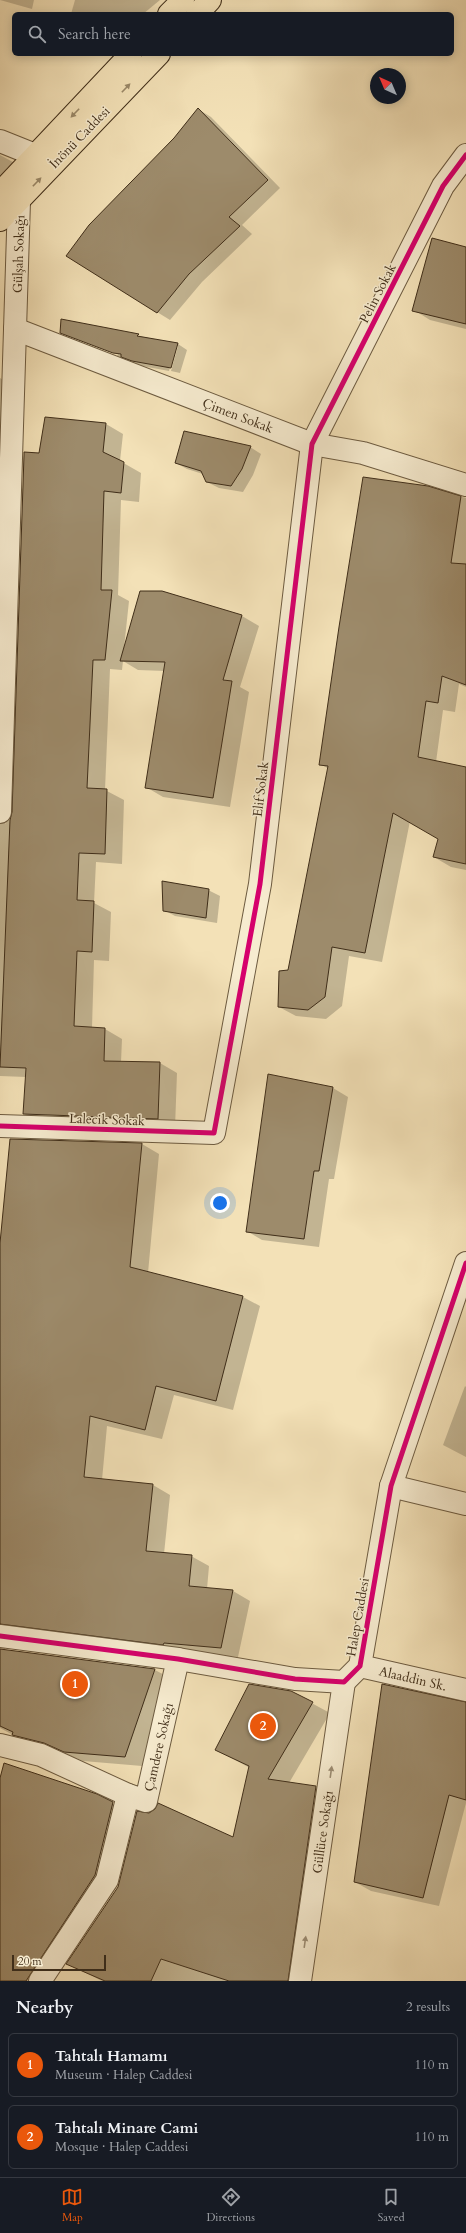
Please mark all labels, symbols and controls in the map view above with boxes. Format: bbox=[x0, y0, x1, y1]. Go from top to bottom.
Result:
search box bbox=[12, 12, 454, 56]
icon: search bbox=[26, 23, 48, 45]
text: Search here bbox=[58, 24, 131, 44]
north arrow bbox=[370, 68, 406, 104]
one-way arrow bbox=[121, 83, 131, 93]
street label: İnönü Caddesi bbox=[45, 102, 114, 173]
one-way arrow bbox=[70, 108, 80, 118]
one-way arrow bbox=[32, 177, 41, 187]
street label: Gülşah Sokağı bbox=[9, 214, 29, 294]
street label: Pelin Sokak bbox=[355, 261, 401, 326]
street label: Çimen Sokak bbox=[200, 394, 276, 438]
street label: Elif Sokak bbox=[249, 760, 273, 818]
street label: Lalecik Sokak bbox=[69, 1110, 145, 1130]
your location bbox=[210, 1193, 230, 1213]
street label: Halep Caddesi bbox=[342, 1576, 374, 1658]
street label: Alaaddin Sk. bbox=[377, 1662, 448, 1695]
pin: 1 bbox=[62, 1669, 88, 1699]
street label: Çamdere Sokağı bbox=[140, 1701, 178, 1793]
pin: 2 bbox=[250, 1711, 276, 1741]
one-way arrow bbox=[328, 1766, 334, 1778]
street label: Güllüce Sokağı bbox=[308, 1789, 338, 1875]
one-way arrow bbox=[302, 1936, 308, 1948]
scale bar bbox=[12, 1953, 106, 1972]
text: 20 m bbox=[18, 1954, 42, 1969]
text: Nearby bbox=[16, 1996, 73, 2019]
text: 2 results bbox=[406, 1998, 450, 2016]
text: Tahtalı Hamamı bbox=[55, 2046, 168, 2066]
text: 1 bbox=[27, 2056, 33, 2074]
text: 110 m bbox=[415, 2056, 449, 2074]
text: Museum · Halep Caddesi bbox=[55, 2066, 192, 2084]
text: Tahtalı Minare Cami bbox=[55, 2118, 198, 2138]
text: 2 bbox=[27, 2128, 33, 2146]
text: 110 m bbox=[415, 2128, 449, 2146]
text: Mosque · Halep Caddesi bbox=[55, 2138, 188, 2156]
tab: Map bbox=[61, 2186, 83, 2225]
tab: Directions bbox=[206, 2186, 255, 2225]
tab: Saved bbox=[378, 2186, 405, 2225]

